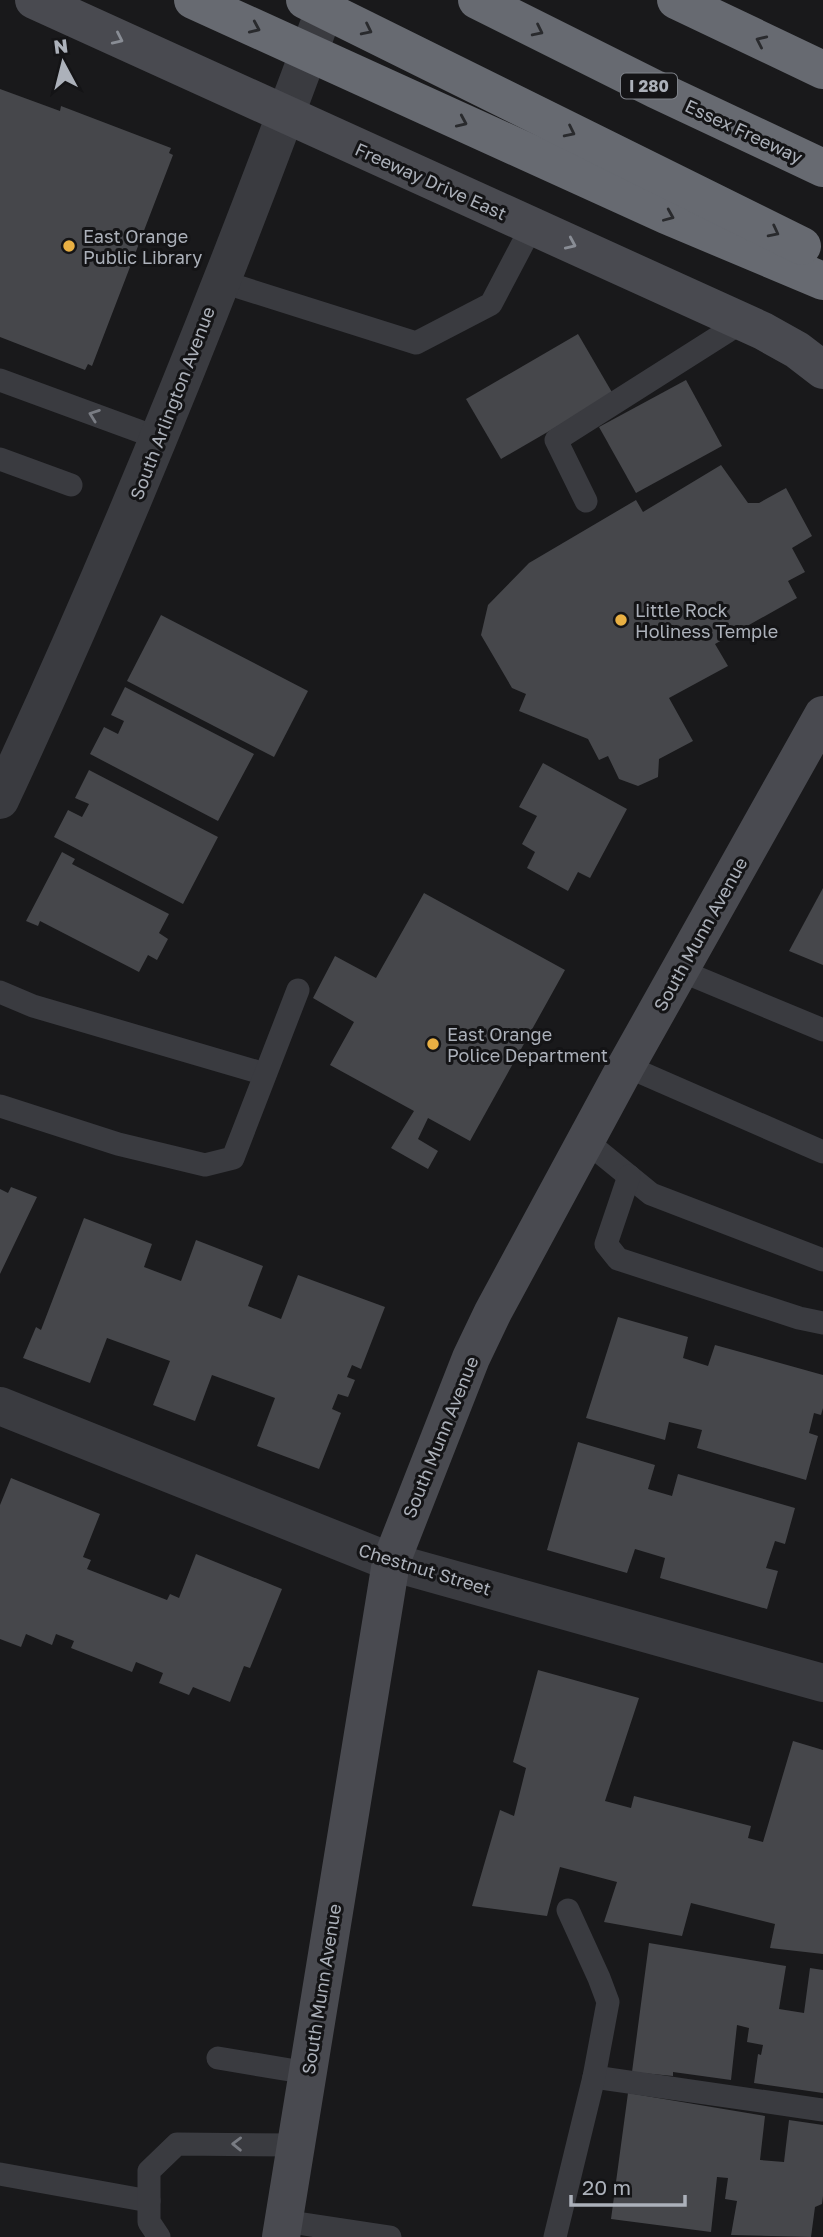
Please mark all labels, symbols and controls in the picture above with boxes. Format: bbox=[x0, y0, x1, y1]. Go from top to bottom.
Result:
one-way arrow bbox=[248, 20, 260, 34]
one-way arrow bbox=[360, 22, 372, 36]
one-way arrow bbox=[531, 23, 543, 37]
north arrow bbox=[28, 28, 98, 98]
one-way arrow bbox=[111, 31, 124, 45]
text: N bbox=[52, 33, 69, 58]
one-way arrow bbox=[756, 35, 768, 49]
road number: I 280 bbox=[621, 74, 677, 99]
street label: Essex Freeway bbox=[682, 94, 806, 168]
one-way arrow bbox=[455, 114, 467, 128]
one-way arrow bbox=[563, 123, 575, 137]
street label: Freeway Drive East bbox=[352, 138, 510, 224]
one-way arrow bbox=[662, 208, 675, 222]
one-way arrow bbox=[767, 224, 779, 238]
place label: East Orange Public Library bbox=[83, 225, 202, 268]
one-way arrow bbox=[564, 236, 576, 250]
marker: East Orange Public Library bbox=[61, 238, 77, 254]
street label: South Arlington Avenue bbox=[125, 303, 219, 503]
one-way arrow bbox=[88, 409, 100, 423]
place label: Little Rock Holiness Temple bbox=[635, 599, 778, 642]
marker: Little Rock Holiness Temple bbox=[613, 612, 629, 628]
street label: South Munn Avenue bbox=[649, 853, 751, 1015]
place label: East Orange Police Department bbox=[447, 1023, 608, 1066]
marker: East Orange Police Department bbox=[425, 1036, 441, 1052]
street label: South Munn Avenue bbox=[397, 1353, 483, 1521]
street label: Chestnut Street bbox=[356, 1538, 494, 1600]
street label: South Munn Avenue bbox=[297, 1902, 345, 2076]
one-way arrow bbox=[231, 2137, 242, 2152]
scale bar bbox=[571, 2164, 685, 2208]
text: 20 m bbox=[582, 2174, 631, 2200]

